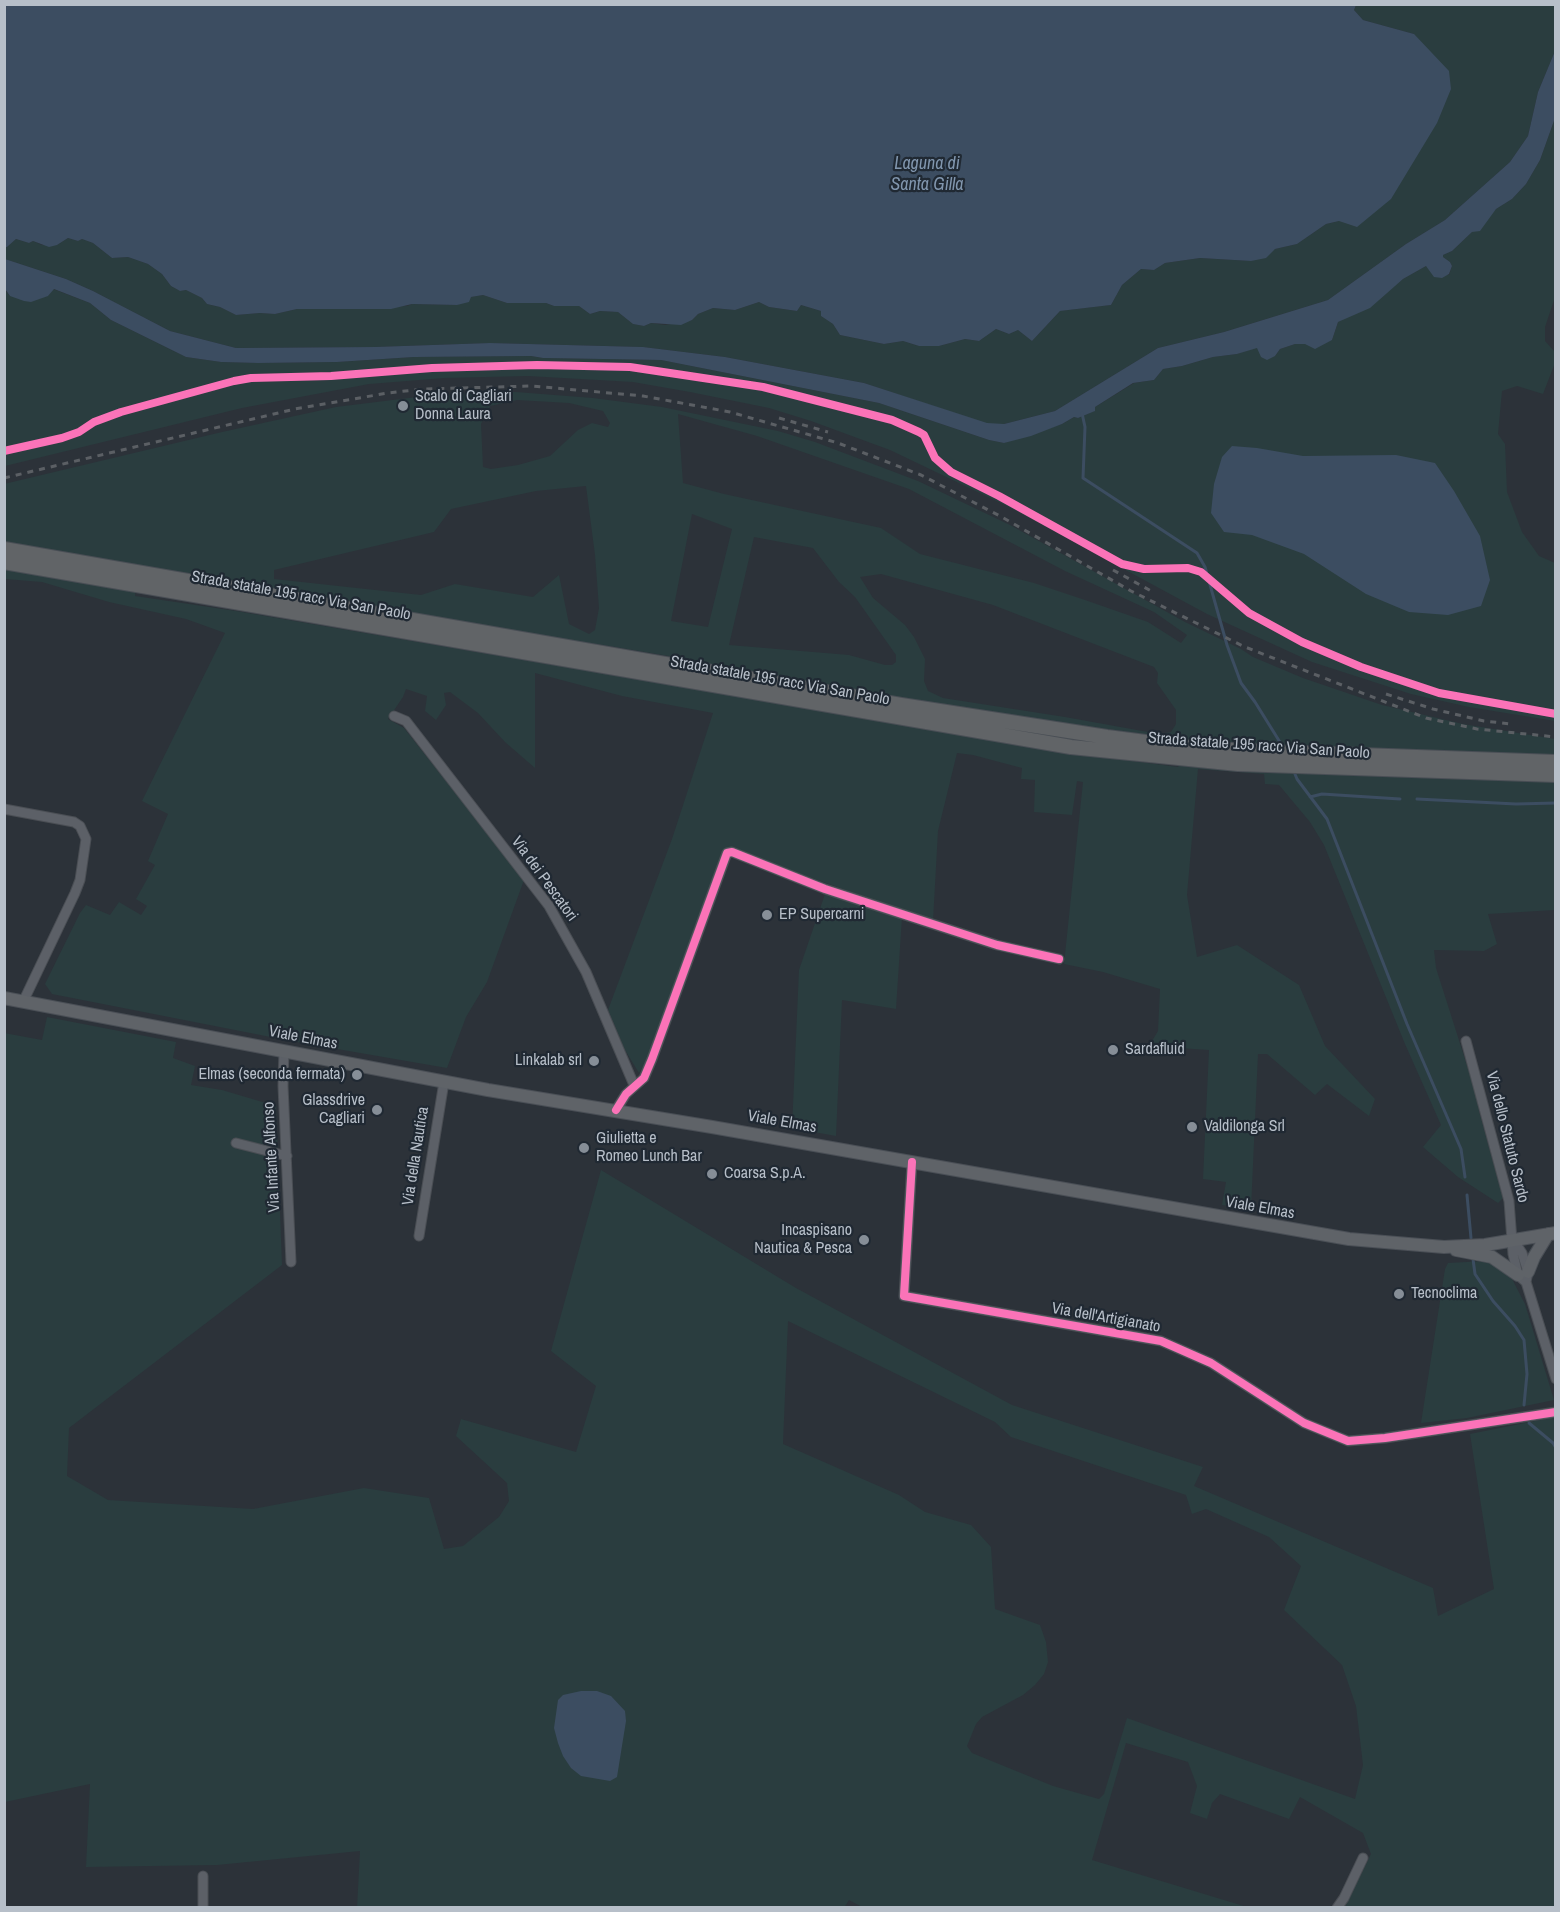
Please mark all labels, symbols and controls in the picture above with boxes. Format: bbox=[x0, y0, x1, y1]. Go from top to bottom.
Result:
water label: Laguna di Santa Gilla bbox=[890, 153, 964, 195]
place label: Scalo di Cagliari Donna Laura bbox=[415, 387, 512, 425]
marker: Scalo di Cagliari Donna Laura bbox=[396, 399, 410, 413]
street label: Strada statale 195 racc Via San Paolo bbox=[190, 567, 412, 625]
street label: Strada statale 195 racc Via San Paolo bbox=[669, 652, 891, 710]
street label: Strada statale 195 racc Via San Paolo bbox=[1147, 729, 1371, 763]
street label: Via dei Pescatori bbox=[507, 833, 581, 925]
place label: EP Supercarni bbox=[779, 905, 864, 925]
marker: EP Supercarni bbox=[760, 908, 774, 922]
street label: Viale Elmas bbox=[267, 1022, 339, 1054]
place label: Sardafluid bbox=[1125, 1040, 1185, 1060]
marker: Sardafluid bbox=[1106, 1043, 1120, 1057]
place label: Linkalab srl bbox=[515, 1051, 582, 1071]
marker: Linkalab srl bbox=[587, 1054, 601, 1068]
place label: Elmas (seconda fermata) bbox=[198, 1065, 345, 1085]
marker: Elmas (seconda fermata) bbox=[350, 1068, 364, 1082]
street label: Via dello Statuto Sardo bbox=[1481, 1069, 1533, 1205]
place label: Glassdrive Cagliari bbox=[302, 1091, 365, 1129]
street label: Via Infante Alfonso bbox=[260, 1101, 284, 1213]
marker: Glassdrive Cagliari bbox=[370, 1103, 384, 1117]
street label: Via della Nautica bbox=[399, 1105, 433, 1207]
street label: Viale Elmas bbox=[746, 1106, 818, 1138]
place label: Valdilonga Srl bbox=[1204, 1117, 1285, 1137]
marker: Valdilonga Srl bbox=[1185, 1120, 1199, 1134]
place label: Giulietta e Romeo Lunch Bar bbox=[596, 1129, 702, 1167]
marker: Giulietta e Romeo Lunch Bar bbox=[577, 1141, 591, 1155]
place label: Coarsa S.p.A. bbox=[724, 1164, 806, 1184]
marker: Coarsa S.p.A. bbox=[705, 1167, 719, 1181]
street label: Viale Elmas bbox=[1224, 1192, 1296, 1224]
place label: Incaspisano Nautica & Pesca bbox=[754, 1221, 852, 1259]
marker: Incaspisano Nautica & Pesca bbox=[857, 1233, 871, 1247]
place label: Tecnoclima bbox=[1411, 1284, 1477, 1304]
marker: Tecnoclima bbox=[1392, 1287, 1406, 1301]
street label: Via dell'Artigianato bbox=[1050, 1299, 1162, 1337]

